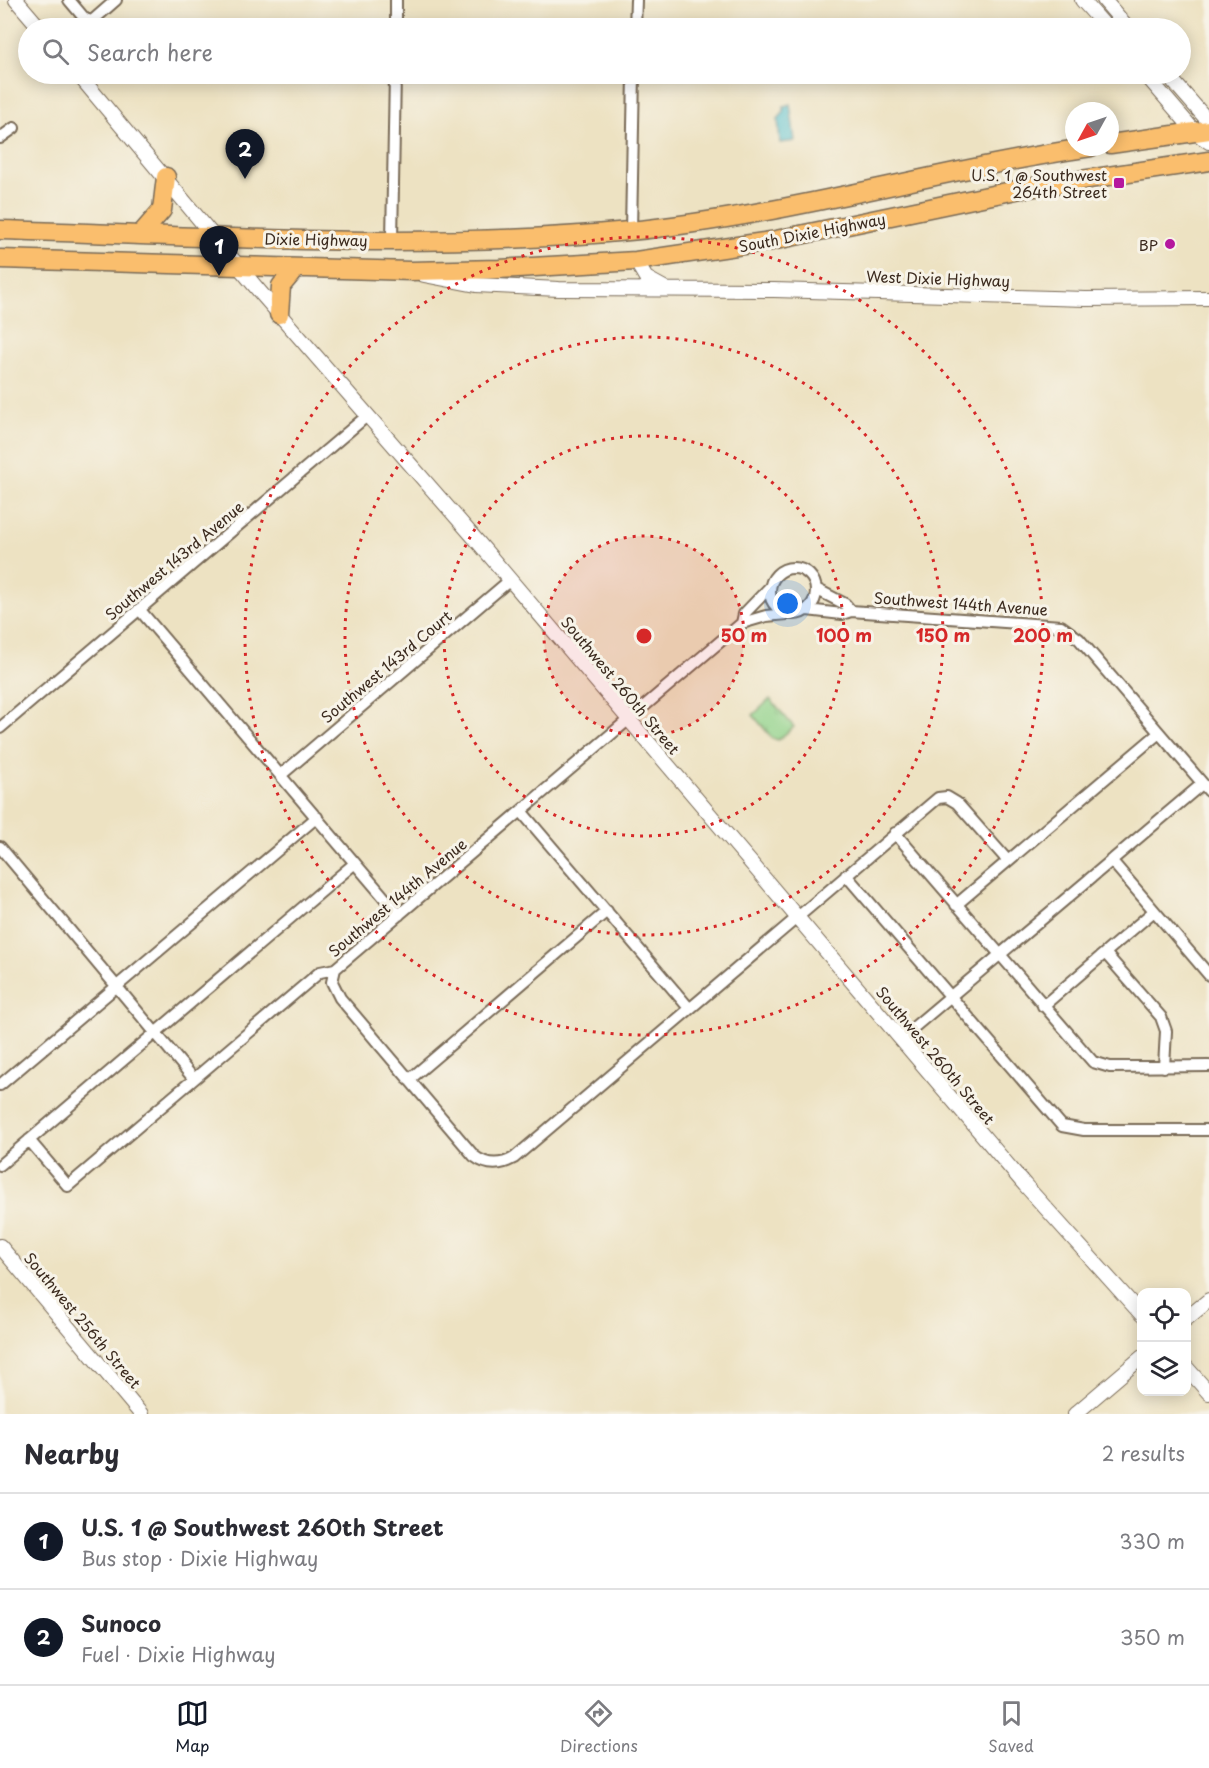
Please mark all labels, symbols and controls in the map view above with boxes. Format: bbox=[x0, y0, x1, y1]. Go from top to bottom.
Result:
search box bbox=[18, 18, 1191, 84]
icon: search bbox=[39, 35, 72, 68]
text: Search here bbox=[87, 35, 213, 68]
north arrow bbox=[1065, 102, 1119, 156]
pin: 2 bbox=[226, 130, 264, 179]
place label: U.S. 1 @ Southwest 264th Street bbox=[971, 163, 1107, 203]
marker: U.S. 1 @ Southwest 264th Street bbox=[1112, 176, 1126, 190]
street label: South Dixie Highway bbox=[737, 206, 887, 258]
pin: 1 bbox=[200, 226, 238, 276]
street label: Dixie Highway bbox=[264, 227, 368, 251]
place label: BP bbox=[1139, 233, 1158, 256]
marker: BP bbox=[1163, 237, 1177, 251]
street label: West Dixie Highway bbox=[866, 264, 1010, 292]
street label: Southwest 143rd Avenue bbox=[100, 495, 248, 625]
street label: Southwest 144th Avenue bbox=[873, 585, 1049, 621]
your location bbox=[773, 589, 802, 618]
street label: Southwest 143rd Court bbox=[316, 604, 456, 728]
street label: Southwest 260th Street bbox=[556, 611, 686, 759]
text: 50 m bbox=[721, 621, 767, 648]
text: 100 m bbox=[816, 621, 872, 648]
text: 150 m bbox=[916, 621, 970, 648]
text: 200 m bbox=[1013, 621, 1073, 648]
centre of rings bbox=[634, 626, 654, 646]
street label: Southwest 144th Avenue bbox=[323, 832, 471, 962]
street label: Southwest 260th Street bbox=[871, 981, 1001, 1129]
street label: Southwest 256th Street bbox=[19, 1247, 147, 1393]
map controls bbox=[1137, 1288, 1191, 1396]
button: locate bbox=[1137, 1288, 1191, 1342]
button: layers bbox=[1137, 1342, 1191, 1396]
text: Nearby bbox=[24, 1434, 119, 1473]
text: 2 results bbox=[1102, 1438, 1185, 1468]
text: U.S. 1 @ Southwest 260th Street bbox=[81, 1510, 444, 1543]
text: 1 bbox=[39, 1526, 48, 1556]
text: 330 m bbox=[1119, 1526, 1185, 1556]
text: Bus stop · Dixie Highway bbox=[81, 1543, 318, 1573]
text: Sunoco bbox=[81, 1606, 161, 1639]
text: 2 bbox=[36, 1622, 51, 1652]
text: 350 m bbox=[1120, 1622, 1185, 1652]
text: Fuel · Dixie Highway bbox=[81, 1639, 276, 1669]
tab: Map bbox=[175, 1697, 209, 1757]
tab: Directions bbox=[560, 1697, 638, 1757]
tab: Saved bbox=[988, 1697, 1034, 1757]

